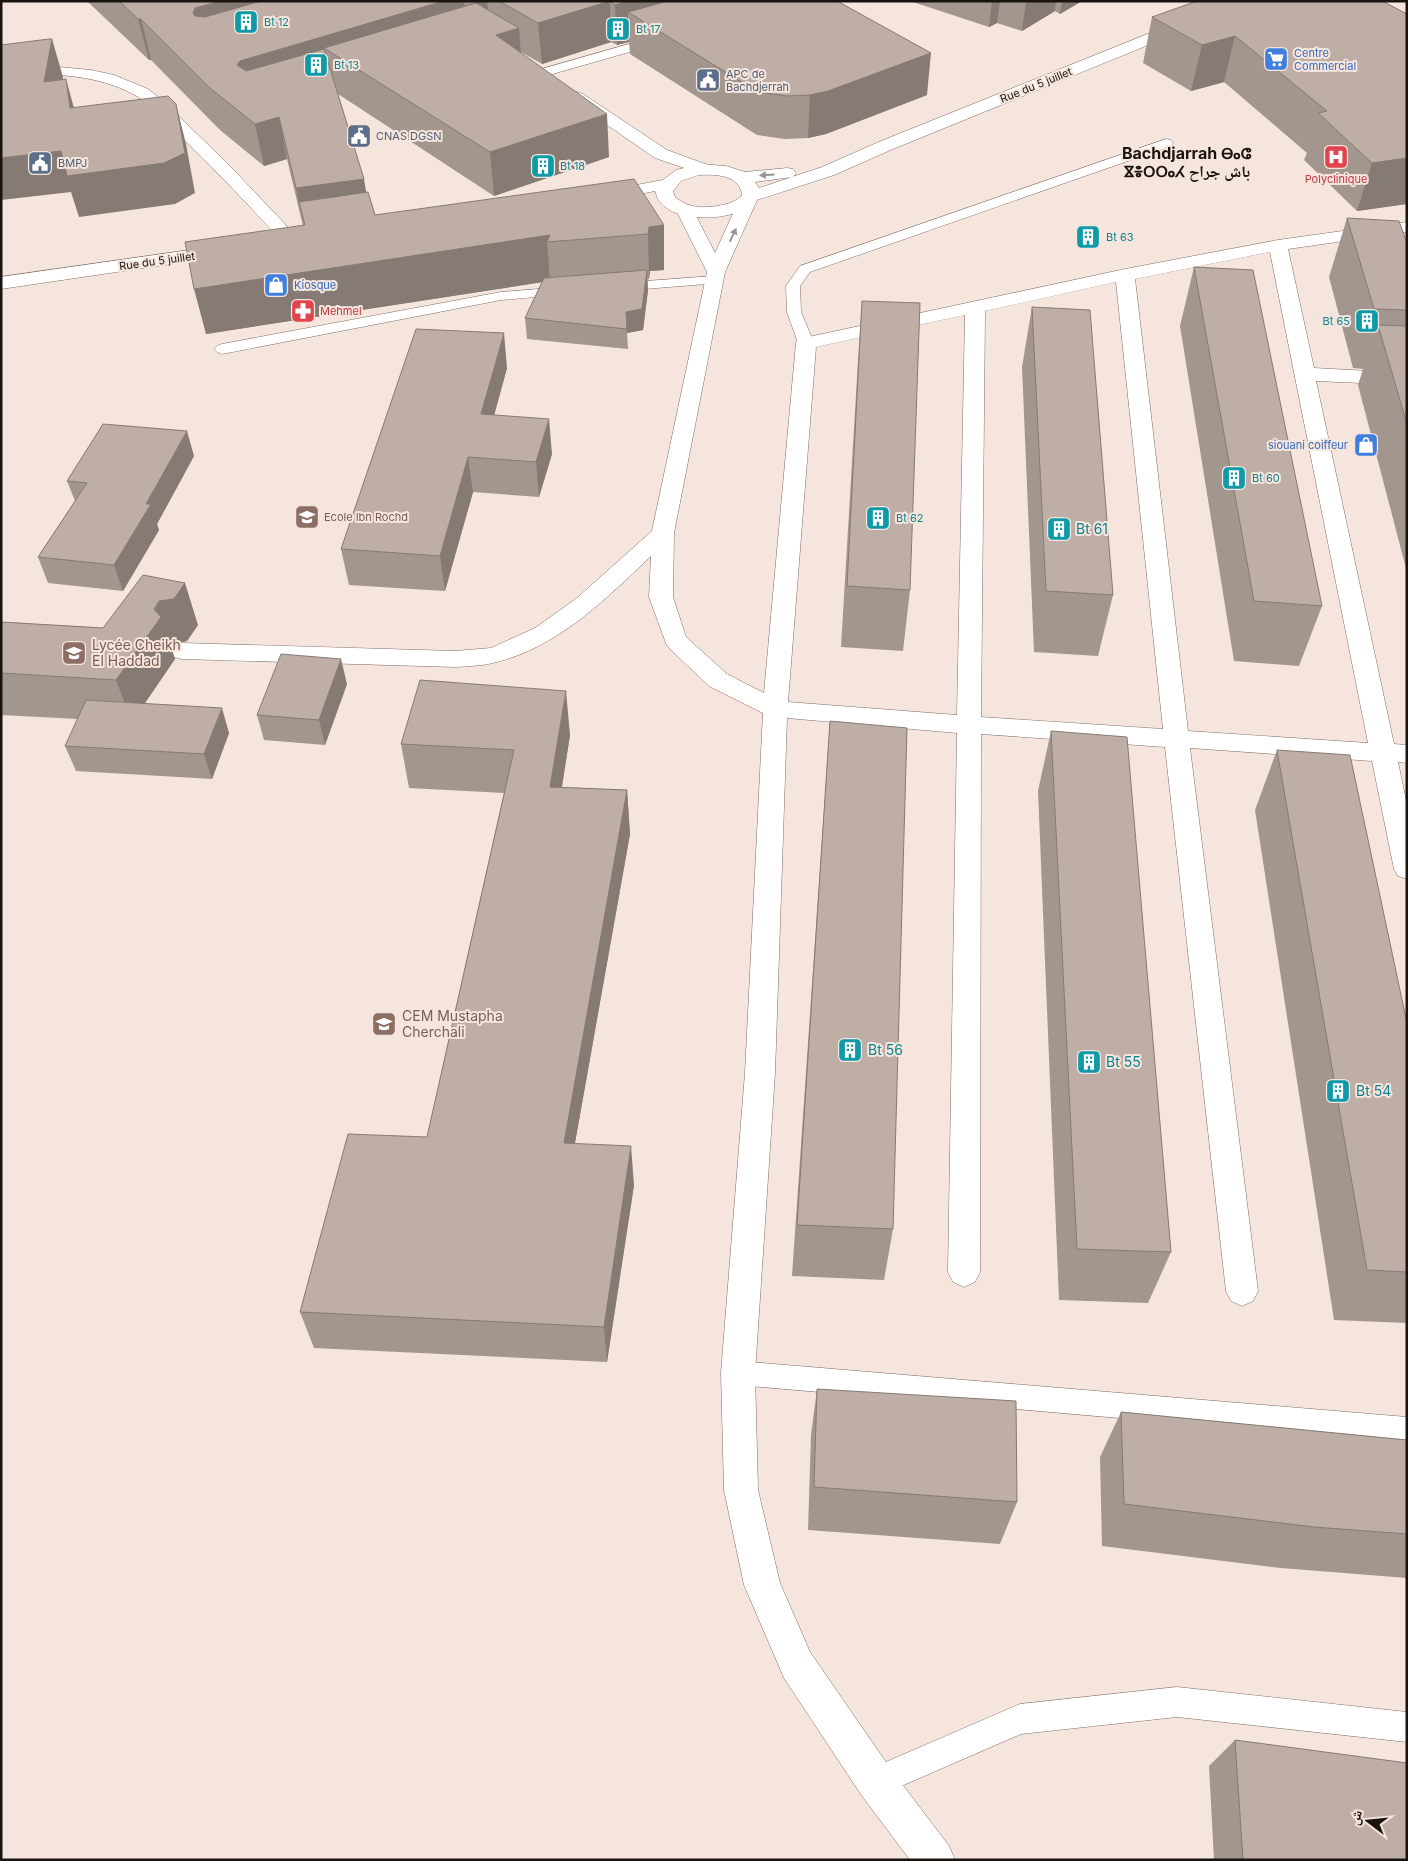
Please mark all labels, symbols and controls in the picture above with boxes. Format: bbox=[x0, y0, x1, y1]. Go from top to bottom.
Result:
building icon: Bt 12 bbox=[233, 9, 259, 35]
place label: Bt 12 bbox=[264, 15, 289, 29]
building icon: Bt 17 bbox=[605, 16, 631, 42]
place label: Bt 17 bbox=[636, 22, 661, 36]
supermarket icon: Centre Commercial bbox=[1263, 46, 1289, 72]
place label: Centre Commercial bbox=[1294, 46, 1356, 73]
building icon: Bt 13 bbox=[303, 52, 329, 78]
place label: Bt 13 bbox=[334, 58, 359, 72]
street label: Rue du 5 juillet bbox=[998, 64, 1074, 106]
public building icon: APC de Bachdjerrah bbox=[695, 67, 721, 93]
place label: APC de Bachdjerrah bbox=[726, 67, 789, 94]
public building icon: CNAS DGSN bbox=[346, 123, 372, 149]
place label: CNAS DGSN bbox=[376, 129, 442, 143]
district label: Bachdjarrah ⴱⴰⵛ ⴵⴻⵔⵔⴰⵃ باش جراح bbox=[1122, 143, 1252, 182]
hospital icon: Polyclinique bbox=[1323, 144, 1349, 170]
public building icon: BMPJ bbox=[27, 150, 53, 176]
building icon: Bt 18 bbox=[530, 153, 556, 179]
place label: BMPJ bbox=[58, 156, 87, 170]
place label: Bt 18 bbox=[560, 159, 585, 173]
one-way arrow bbox=[759, 171, 775, 179]
place label: Polyclinique bbox=[1305, 172, 1367, 186]
building icon: Bt 63 bbox=[1075, 224, 1101, 250]
one-way arrow bbox=[729, 228, 737, 242]
place label: Bt 63 bbox=[1106, 230, 1134, 244]
street label: Rue du 5 juillet bbox=[118, 249, 196, 273]
shop icon: Kiosque bbox=[263, 272, 289, 298]
place label: Kiosque bbox=[294, 278, 336, 292]
pharmacy icon: Mehmel bbox=[290, 298, 316, 324]
place label: Mehmel bbox=[320, 304, 362, 318]
building icon: Bt 65 bbox=[1354, 308, 1380, 334]
place label: Bt 65 bbox=[1323, 314, 1350, 328]
shop icon: siouani coiffeur bbox=[1353, 432, 1379, 458]
place label: siouani coiffeur bbox=[1268, 438, 1348, 452]
building icon: Bt 60 bbox=[1221, 465, 1247, 491]
place label: Bt 60 bbox=[1252, 471, 1280, 485]
school or university icon: Ecole Ibn Rochd bbox=[294, 504, 320, 530]
building icon: Bt 62 bbox=[865, 505, 891, 531]
place label: Ecole Ibn Rochd bbox=[324, 510, 408, 524]
place label: Bt 62 bbox=[896, 511, 923, 525]
building icon: Bt 61 bbox=[1046, 516, 1072, 542]
place label: Bt 61 bbox=[1076, 520, 1108, 537]
place label: Lycée Cheikh El Haddad bbox=[92, 636, 181, 669]
school or university icon: Lycée Cheikh El Haddad bbox=[61, 640, 87, 666]
place label: CEM Mustapha Cherchali bbox=[402, 1007, 503, 1040]
school or university icon: CEM Mustapha Cherchali bbox=[371, 1011, 397, 1037]
building icon: Bt 56 bbox=[837, 1037, 863, 1063]
place label: Bt 56 bbox=[868, 1041, 903, 1058]
building icon: Bt 55 bbox=[1076, 1049, 1102, 1075]
place label: Bt 55 bbox=[1106, 1053, 1141, 1070]
building icon: Bt 54 bbox=[1325, 1078, 1351, 1104]
place label: Bt 54 bbox=[1356, 1082, 1391, 1099]
north arrow bbox=[1343, 1796, 1393, 1846]
text: ش bbox=[1345, 1808, 1366, 1827]

